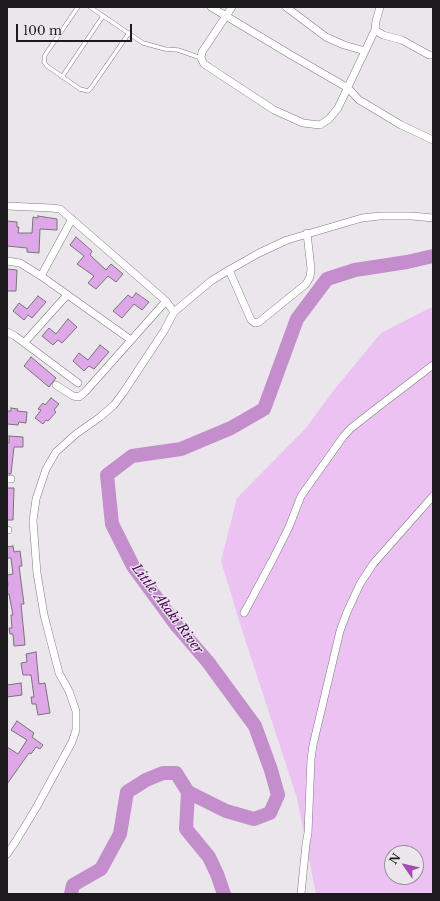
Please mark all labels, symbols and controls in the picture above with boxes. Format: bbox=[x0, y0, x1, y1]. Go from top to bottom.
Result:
scale bar bbox=[18, 16, 134, 42]
text: 100 m bbox=[23, 23, 62, 38]
water label: Little Akaki River bbox=[128, 561, 206, 657]
north arrow bbox=[384, 845, 424, 885]
text: N bbox=[386, 851, 404, 867]

